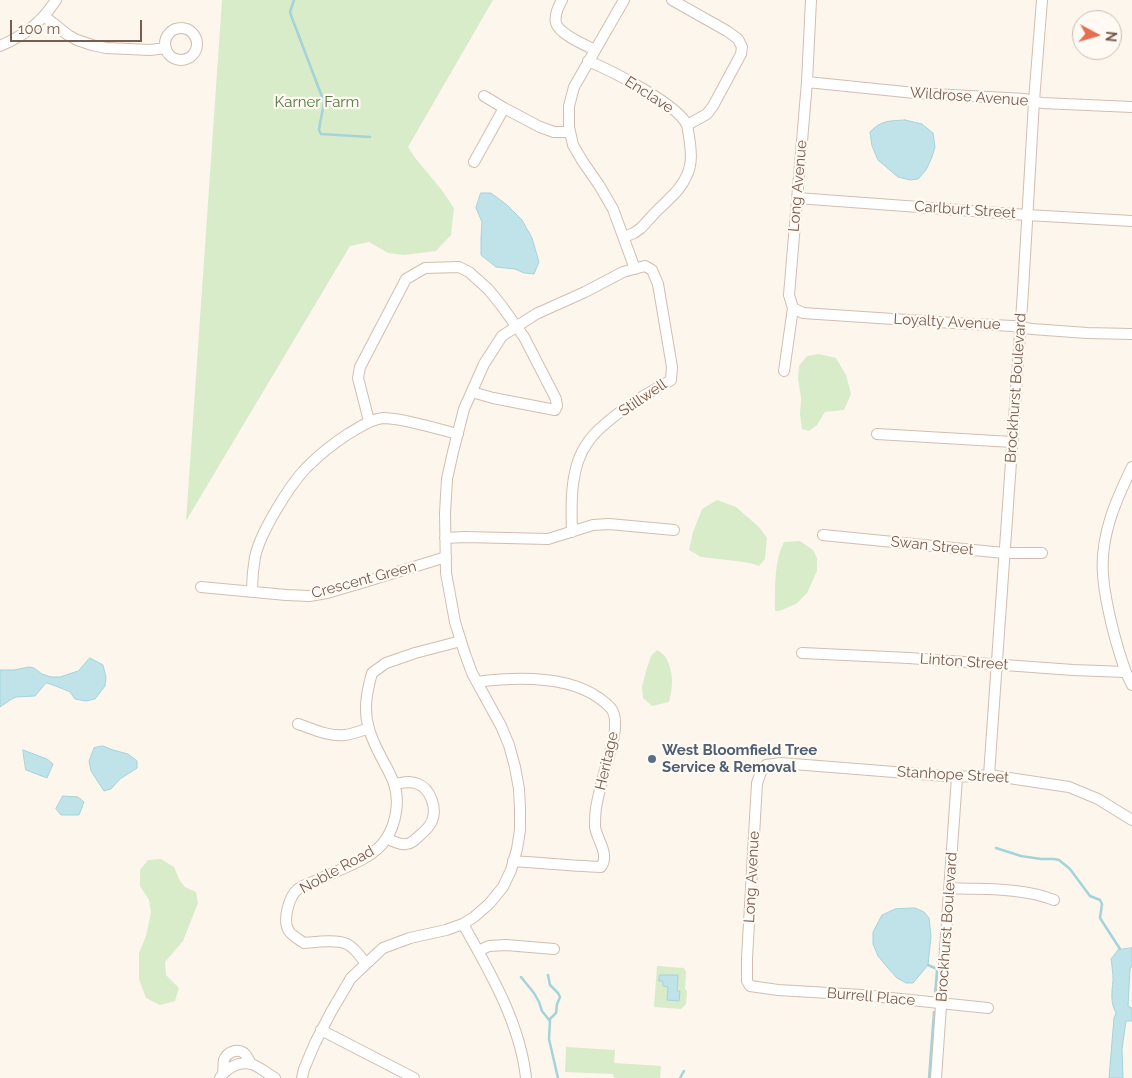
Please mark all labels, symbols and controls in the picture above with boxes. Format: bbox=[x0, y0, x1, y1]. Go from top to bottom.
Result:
scale bar bbox=[12, 10, 145, 42]
north arrow bbox=[1072, 10, 1122, 60]
text: 100 m bbox=[18, 20, 60, 38]
text: N bbox=[1102, 30, 1119, 43]
street label: Enclave bbox=[621, 73, 677, 117]
street label: Wildrose Avenue bbox=[909, 84, 1029, 110]
park label: Karner Farm bbox=[275, 93, 359, 111]
street label: Long Avenue bbox=[785, 139, 811, 233]
street label: Carlburt Street bbox=[914, 197, 1016, 223]
street label: Loyalty Avenue bbox=[893, 310, 1001, 334]
street label: Brockhurst Boulevard bbox=[1002, 313, 1030, 463]
street label: Stillwell bbox=[616, 375, 670, 421]
street label: Swan Street bbox=[890, 533, 974, 559]
street label: Crescent Green bbox=[310, 557, 418, 603]
street label: Linton Street bbox=[919, 650, 1009, 674]
street label: Heritage bbox=[592, 730, 622, 792]
place label: West Bloomfield Tree Service & Removal bbox=[662, 741, 817, 776]
marker: West Bloomfield Tree Service & Removal bbox=[646, 753, 658, 765]
street label: Stanhope Street bbox=[897, 763, 1009, 787]
street label: Long Avenue bbox=[741, 831, 763, 923]
street label: Noble Road bbox=[297, 842, 377, 898]
street label: Brockhurst Boulevard bbox=[933, 852, 961, 1002]
street label: Burrell Place bbox=[826, 984, 916, 1010]

